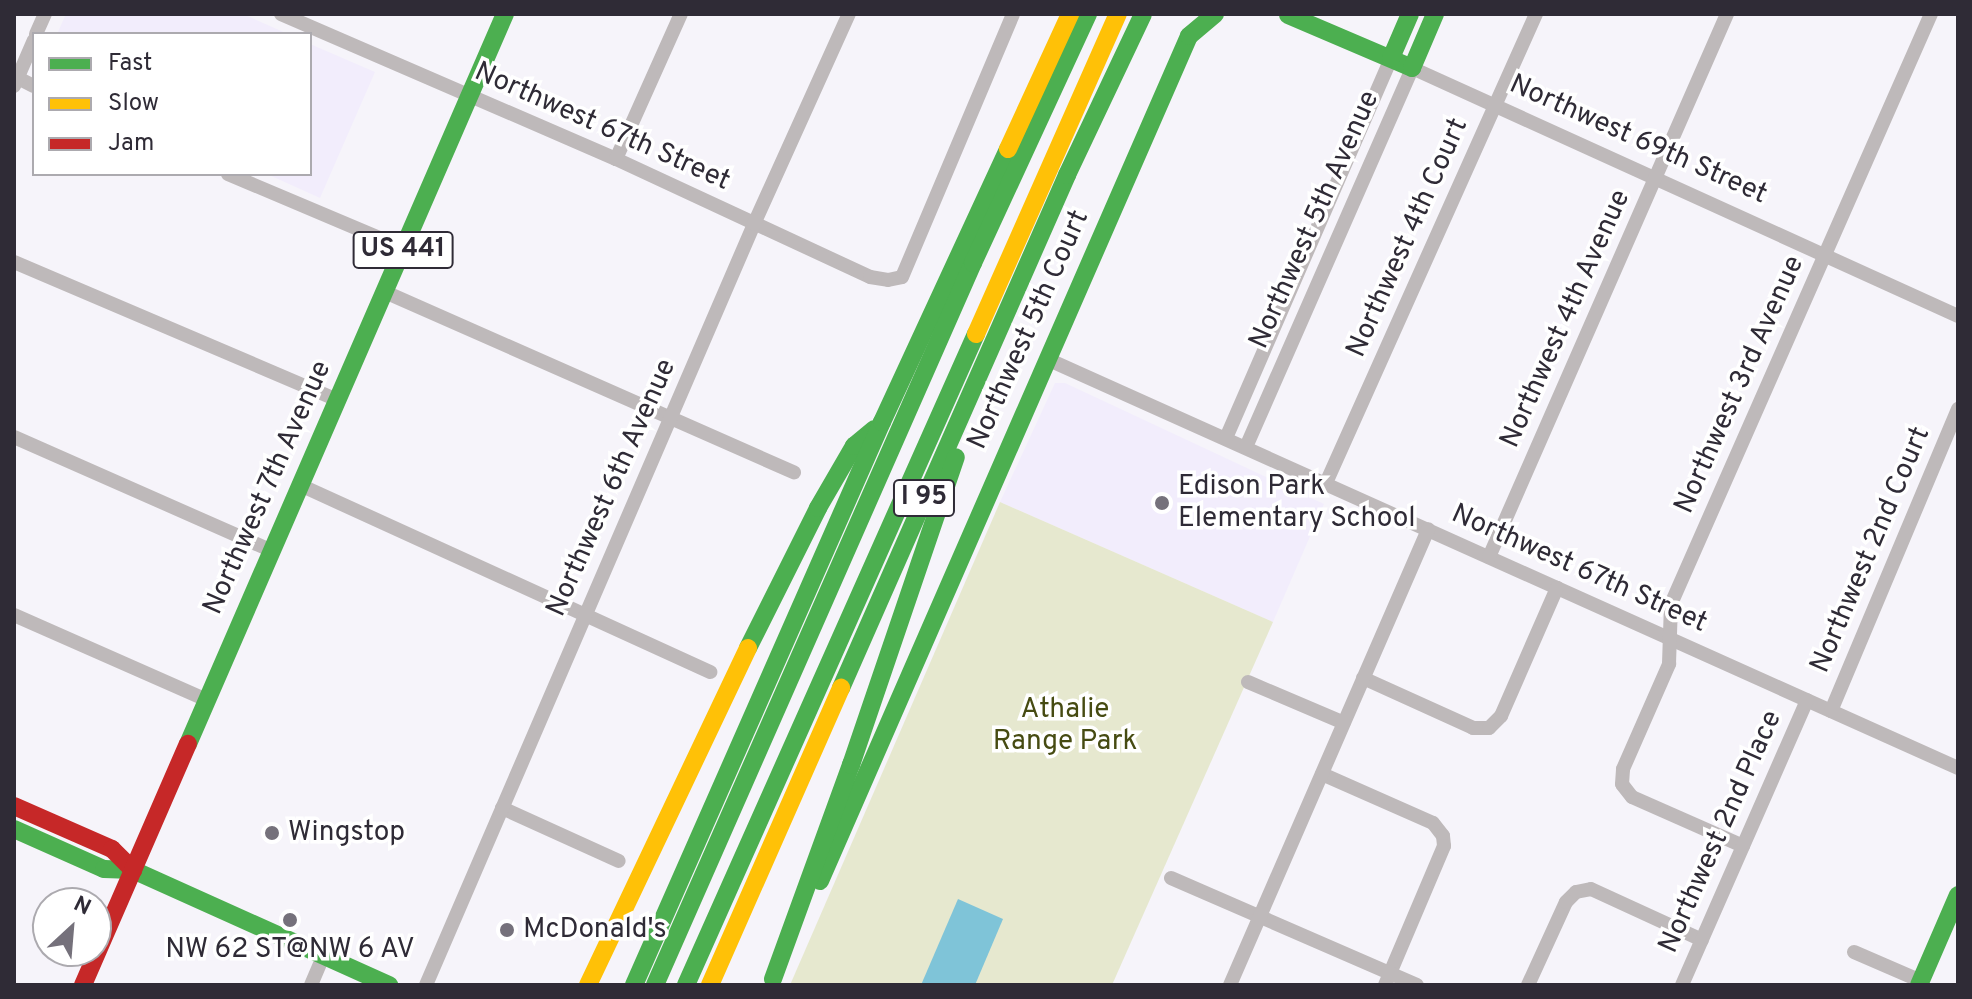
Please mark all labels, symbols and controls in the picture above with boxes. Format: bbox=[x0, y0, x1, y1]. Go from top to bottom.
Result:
legend bbox=[32, 32, 312, 176]
text: Fast bbox=[108, 49, 152, 79]
street label: Northwest 67th Street bbox=[469, 56, 735, 198]
street label: Northwest 69th Street bbox=[1504, 68, 1772, 212]
street label: Northwest 5th Avenue bbox=[1243, 85, 1387, 355]
text: Slow bbox=[108, 89, 159, 119]
street label: Northwest 4th Court bbox=[1340, 113, 1476, 363]
text: Jam bbox=[108, 129, 154, 159]
street label: Northwest 4th Avenue bbox=[1494, 184, 1638, 454]
street label: Northwest 5th Court bbox=[961, 205, 1097, 455]
road number: US 441 bbox=[351, 228, 455, 272]
street label: Northwest 3rd Avenue bbox=[1668, 250, 1812, 520]
street label: Northwest 6th Avenue bbox=[540, 354, 684, 622]
street label: Northwest 7th Avenue bbox=[196, 355, 340, 621]
street label: Northwest 2nd Court bbox=[1804, 422, 1938, 678]
place label: Edison Park Elementary School bbox=[1178, 470, 1416, 536]
road number: I 95 bbox=[892, 476, 956, 520]
marker: Edison Park Elementary School bbox=[1153, 494, 1171, 512]
street label: Northwest 67th Street bbox=[1446, 498, 1712, 640]
park label: Athalie Range Park bbox=[993, 693, 1137, 759]
street label: Northwest 2nd Place bbox=[1652, 706, 1790, 958]
place label: Wingstop bbox=[288, 816, 405, 850]
marker: Wingstop bbox=[263, 824, 281, 842]
north arrow bbox=[32, 887, 112, 967]
text: N bbox=[69, 891, 95, 922]
marker: NW 62 ST@NW 6 AV bbox=[281, 911, 299, 929]
place label: McDonald's bbox=[523, 913, 667, 947]
marker: McDonald's bbox=[498, 921, 516, 939]
place label: NW 62 ST@NW 6 AV bbox=[164, 933, 416, 967]

